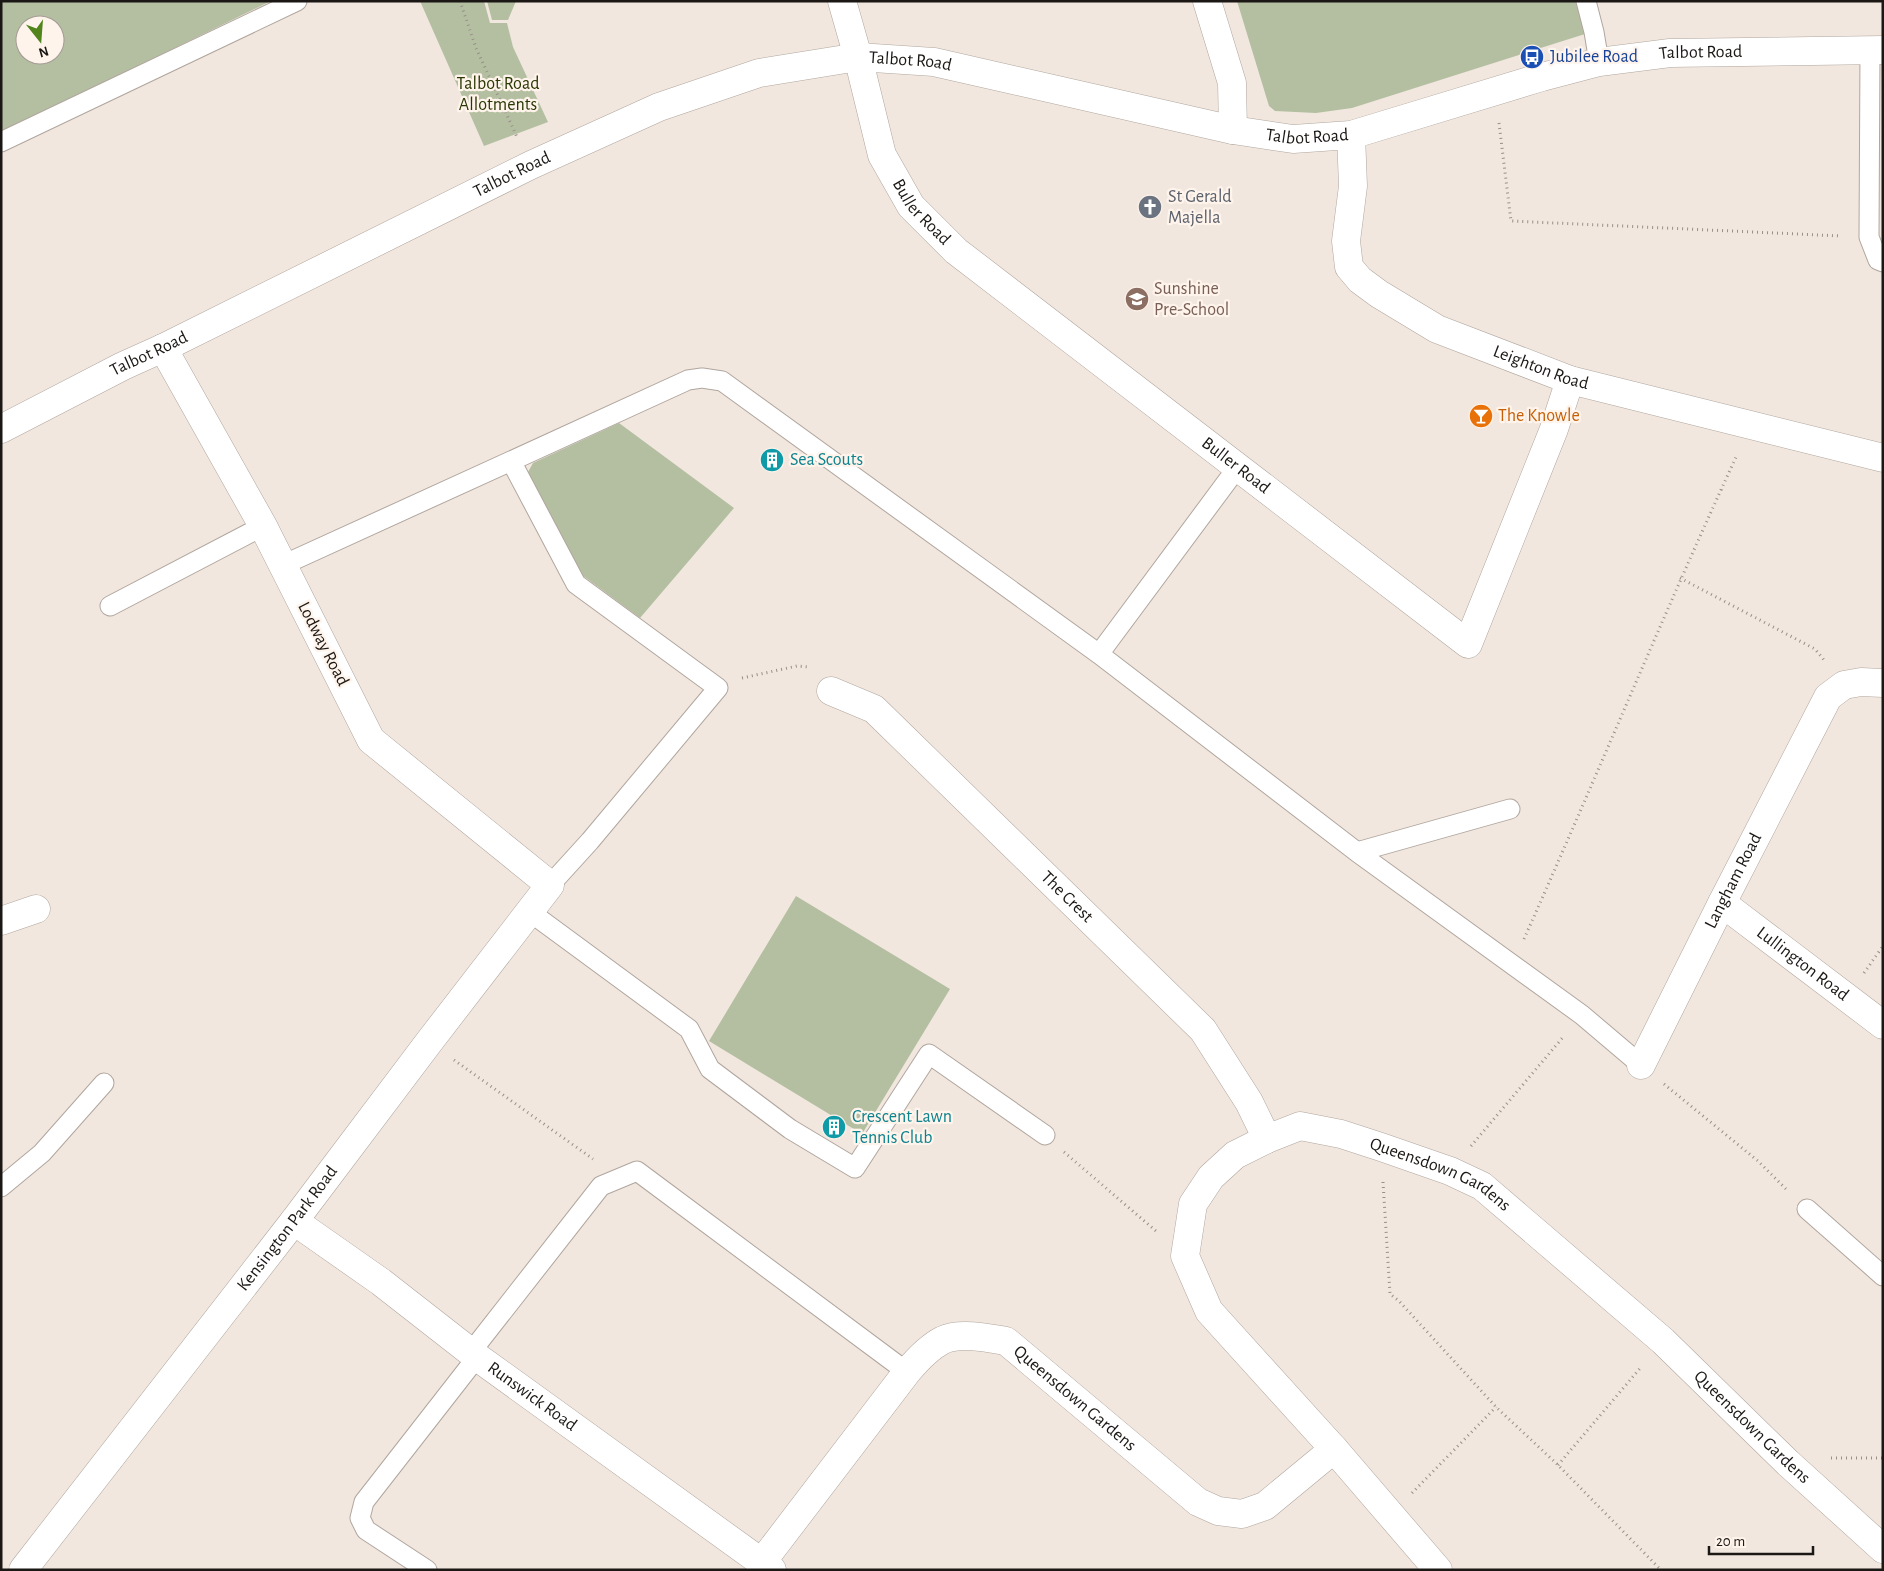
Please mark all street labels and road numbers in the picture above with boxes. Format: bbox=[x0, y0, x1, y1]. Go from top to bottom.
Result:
street label: Talbot Road bbox=[1658, 43, 1742, 63]
street label: Talbot Road bbox=[868, 49, 953, 75]
street label: Talbot Road bbox=[1264, 126, 1349, 148]
street label: Talbot Road bbox=[471, 148, 553, 201]
street label: Buller Road bbox=[889, 176, 954, 249]
street label: Talbot Road bbox=[107, 328, 191, 380]
street label: Leighton Road bbox=[1491, 342, 1590, 393]
street label: Buller Road bbox=[1198, 434, 1273, 497]
street label: Lodway Road bbox=[294, 599, 352, 689]
street label: Langham Road bbox=[1702, 830, 1765, 931]
street label: The Crest bbox=[1037, 868, 1096, 926]
street label: Lullington Road bbox=[1753, 924, 1852, 1004]
street label: Queensdown Gardens bbox=[1367, 1135, 1514, 1215]
street label: Kensington Park Road bbox=[234, 1163, 341, 1295]
street label: Queensdown Gardens bbox=[1010, 1342, 1139, 1455]
street label: Runswick Road bbox=[484, 1359, 580, 1435]
street label: Queensdown Gardens bbox=[1690, 1367, 1813, 1487]

